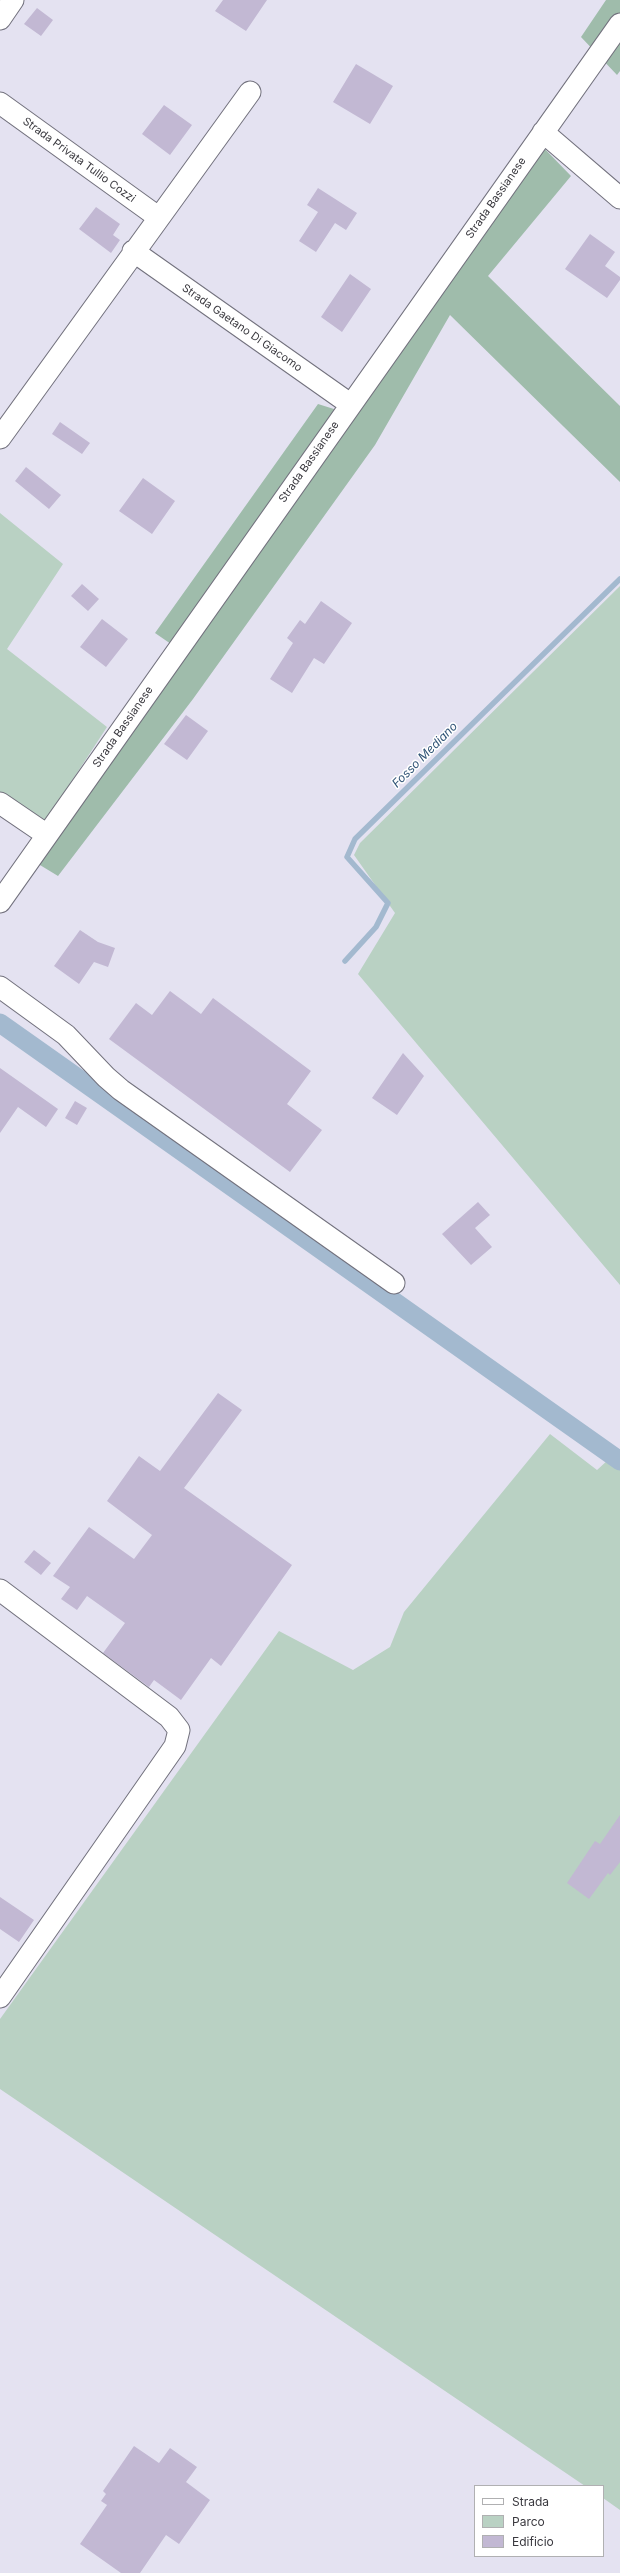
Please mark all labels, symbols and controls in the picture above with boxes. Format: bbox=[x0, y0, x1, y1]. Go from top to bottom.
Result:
street label: Strada Privata Tullio Cozzi bbox=[20, 115, 138, 205]
street label: Strada Bassianese bbox=[463, 155, 529, 241]
street label: Strada Gaetano Di Giacomo bbox=[179, 281, 305, 375]
street label: Strada Bassianese bbox=[276, 419, 342, 505]
street label: Strada Bassianese bbox=[90, 684, 156, 770]
water label: Fosso Mediano bbox=[389, 719, 461, 791]
legend bbox=[474, 2485, 604, 2557]
text: Strada bbox=[512, 2494, 549, 2509]
text: Parco bbox=[512, 2514, 545, 2529]
text: Edificio bbox=[512, 2534, 554, 2549]

